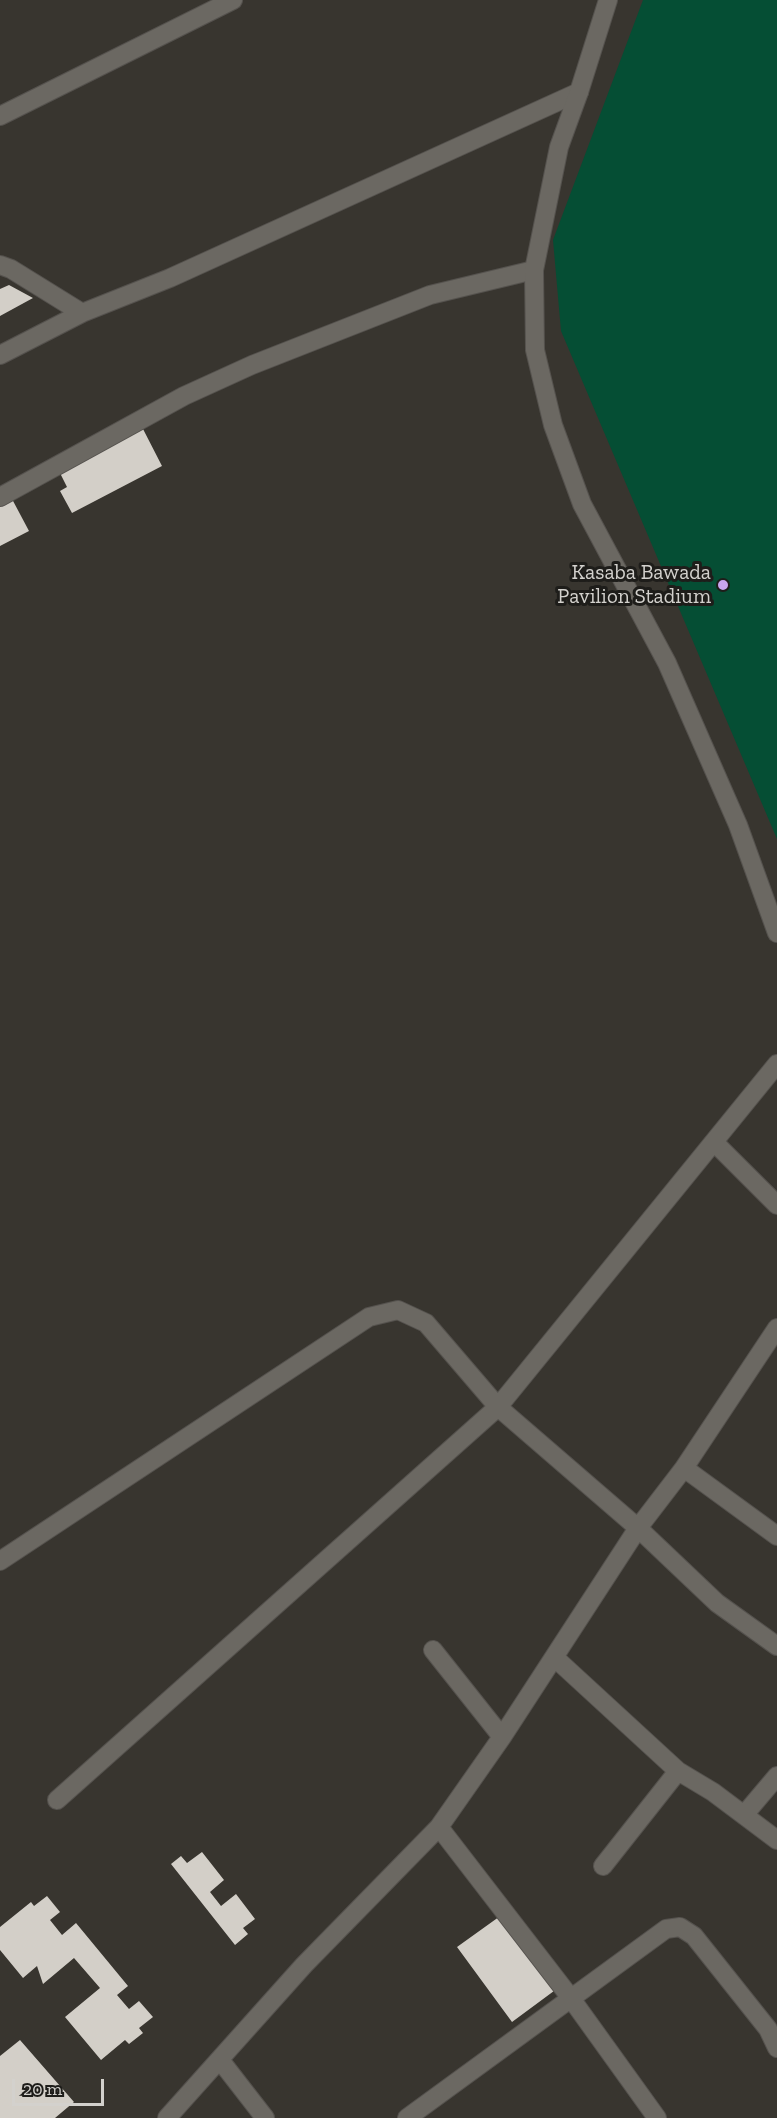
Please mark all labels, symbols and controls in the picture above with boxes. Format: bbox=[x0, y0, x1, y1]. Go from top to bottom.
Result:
place label: Kasaba Bawada Pavilion Stadium bbox=[557, 560, 711, 610]
marker: Kasaba Bawada Pavilion Stadium bbox=[716, 578, 730, 592]
scale bar bbox=[15, 2067, 106, 2105]
text: 20 m bbox=[23, 2078, 62, 2100]

